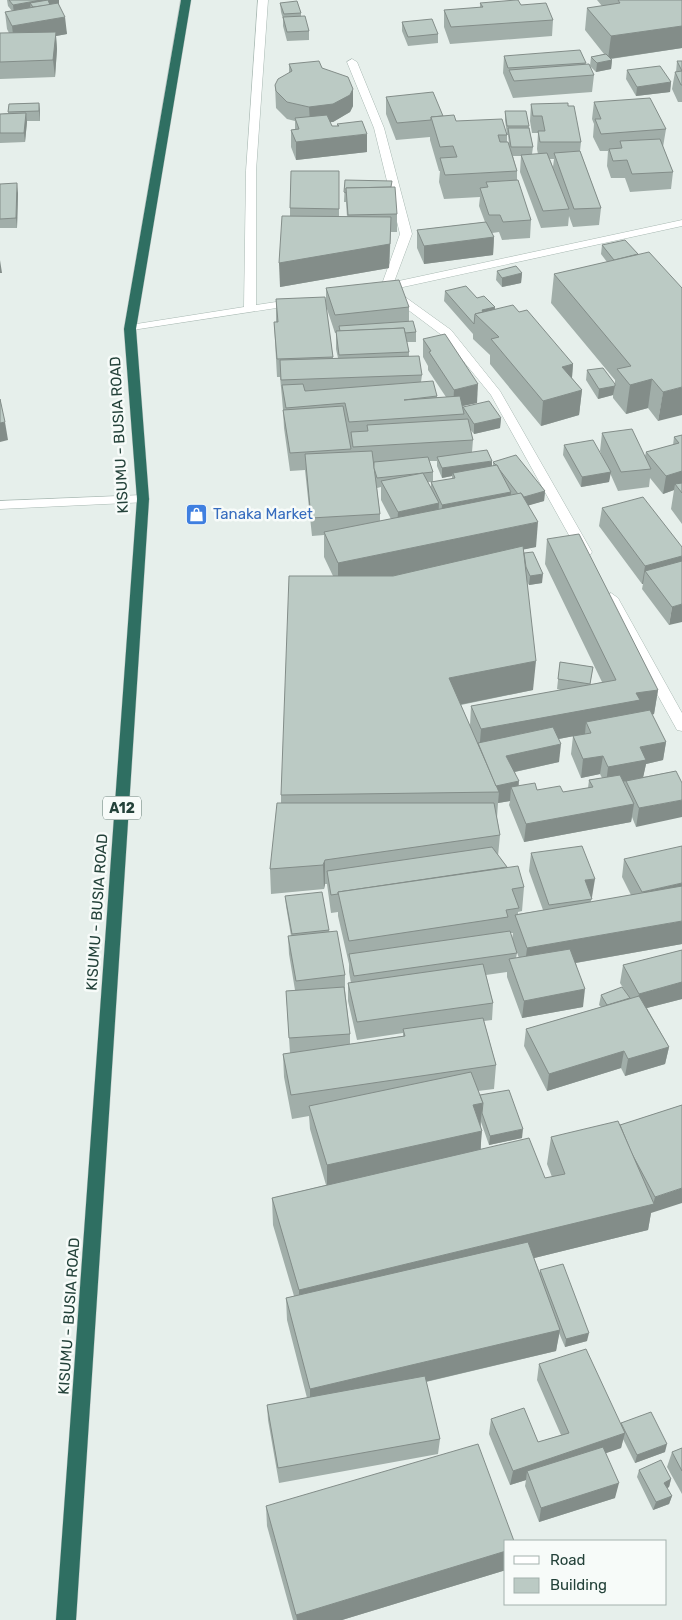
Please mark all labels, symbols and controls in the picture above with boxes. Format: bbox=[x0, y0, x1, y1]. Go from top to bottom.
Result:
street label: KISUMU - BUSIA ROAD bbox=[106, 356, 132, 514]
shop icon: Tanaka Market bbox=[185, 502, 209, 526]
place label: Tanaka Market bbox=[213, 505, 313, 523]
road number: A12 bbox=[103, 796, 141, 820]
street label: KISUMU - BUSIA ROAD bbox=[83, 833, 111, 991]
street label: KISUMU - BUSIA ROAD bbox=[55, 1237, 83, 1395]
legend bbox=[504, 1540, 667, 1605]
text: Road bbox=[550, 1551, 586, 1569]
text: Building bbox=[550, 1576, 607, 1594]

